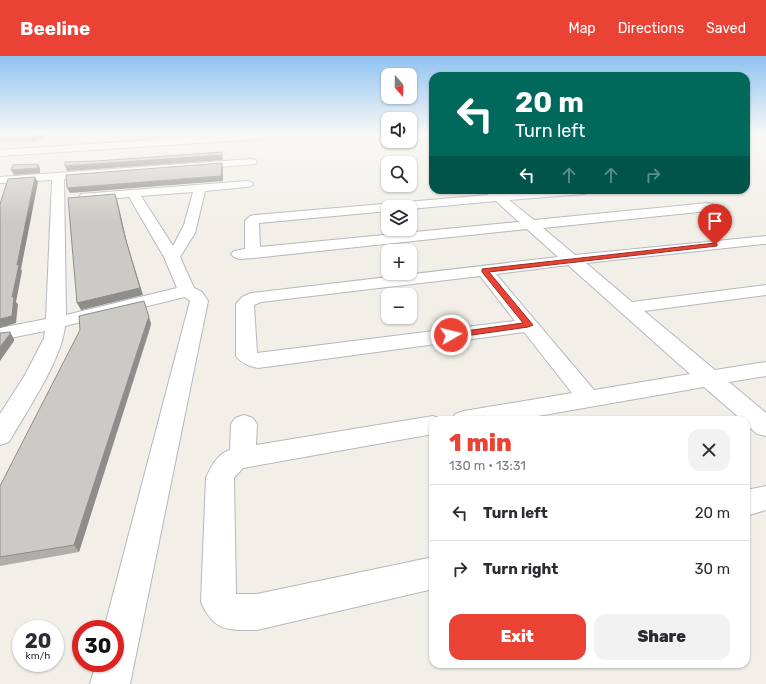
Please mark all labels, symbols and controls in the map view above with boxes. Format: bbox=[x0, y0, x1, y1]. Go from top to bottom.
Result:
text: Beeline bbox=[20, 17, 90, 40]
text: Map bbox=[569, 20, 596, 37]
text: Directions bbox=[618, 20, 684, 37]
text: Saved bbox=[706, 20, 746, 37]
north arrow bbox=[381, 68, 417, 104]
map controls bbox=[381, 68, 417, 324]
text: 20 m bbox=[515, 86, 584, 119]
icon: left bbox=[449, 88, 501, 140]
button: sound bbox=[381, 112, 417, 148]
text: Turn left bbox=[515, 120, 585, 142]
button: search bbox=[381, 156, 417, 192]
icon: left bbox=[516, 164, 538, 186]
icon: ahead bbox=[558, 164, 580, 186]
icon: ahead bbox=[600, 164, 622, 186]
icon: right bbox=[642, 164, 664, 186]
button: layers bbox=[381, 200, 417, 236]
pin bbox=[698, 204, 732, 245]
icon: arrive bbox=[704, 210, 726, 232]
button: + bbox=[381, 244, 417, 280]
button: − bbox=[381, 288, 417, 324]
position arrow bbox=[430, 314, 472, 356]
text: 1 min bbox=[449, 429, 512, 457]
button: close bbox=[688, 429, 730, 471]
text: 130 m · 13:31 bbox=[449, 458, 526, 473]
icon: left bbox=[449, 502, 471, 524]
text: Turn left bbox=[483, 504, 548, 522]
text: 20 m bbox=[695, 504, 730, 522]
icon: right bbox=[449, 558, 471, 580]
text: Turn right bbox=[483, 560, 558, 578]
text: 30 m bbox=[694, 560, 730, 578]
button: Exit bbox=[449, 614, 586, 660]
button: Share bbox=[594, 614, 730, 660]
speed limit sign: 30 bbox=[72, 620, 124, 672]
text: 20 bbox=[25, 629, 51, 653]
text: km/h bbox=[26, 650, 50, 662]

